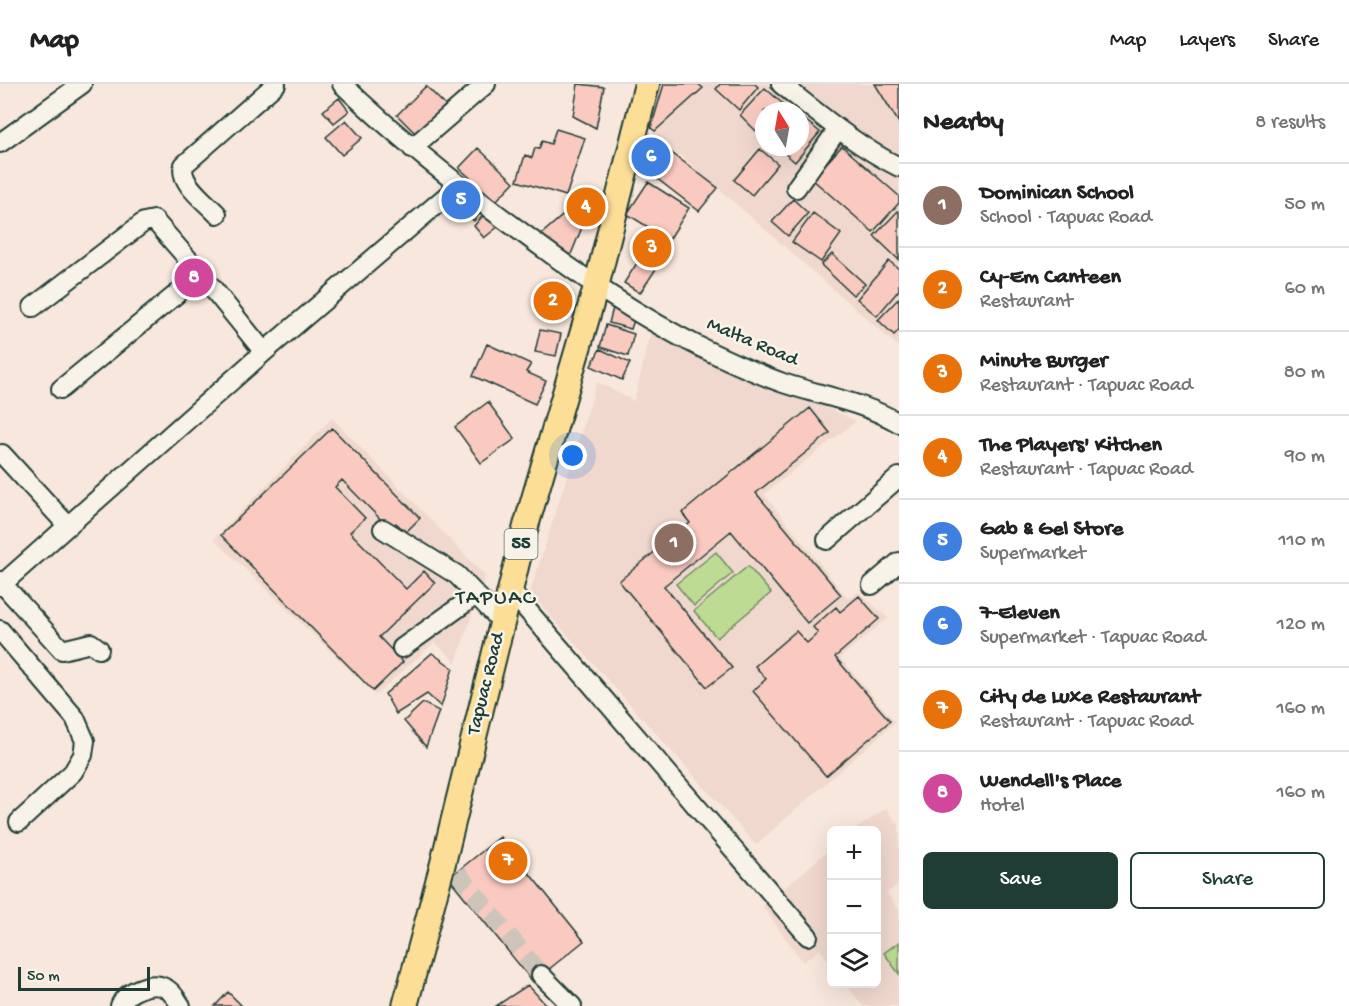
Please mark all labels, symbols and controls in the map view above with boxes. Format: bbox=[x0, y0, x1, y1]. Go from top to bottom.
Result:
text: Map bbox=[30, 25, 79, 58]
text: Map bbox=[1110, 29, 1146, 54]
text: Layers bbox=[1179, 29, 1235, 54]
text: Share bbox=[1268, 29, 1319, 54]
north arrow bbox=[755, 102, 809, 156]
text: Nearby bbox=[923, 108, 1004, 139]
text: 8 results bbox=[1255, 112, 1325, 135]
pin: 6 bbox=[632, 134, 670, 180]
pin: 5 bbox=[442, 178, 480, 222]
text: Dominican School bbox=[980, 181, 1134, 207]
pin: 4 bbox=[566, 184, 606, 230]
text: 1 bbox=[938, 194, 947, 217]
text: 50 m bbox=[1284, 194, 1325, 217]
text: School · Tapuac Road bbox=[980, 207, 1152, 230]
pin: 3 bbox=[632, 226, 672, 270]
pin: 8 bbox=[174, 256, 214, 300]
text: Cy-Em Canteen bbox=[980, 265, 1121, 291]
pin: 2 bbox=[534, 278, 572, 324]
text: 2 bbox=[938, 278, 947, 301]
text: 60 m bbox=[1285, 278, 1325, 301]
text: Restaurant bbox=[980, 291, 1073, 314]
street label: Malta Road bbox=[703, 313, 803, 373]
text: Minute Burger bbox=[980, 349, 1107, 375]
text: 3 bbox=[937, 362, 948, 385]
text: 80 m bbox=[1284, 362, 1325, 385]
text: Restaurant · Tapuac Road bbox=[980, 375, 1193, 398]
text: The Players' Kitchen bbox=[980, 433, 1162, 459]
your location bbox=[558, 441, 587, 470]
text: 4 bbox=[938, 446, 947, 469]
text: 90 m bbox=[1285, 446, 1325, 469]
text: Restaurant · Tapuac Road bbox=[980, 459, 1193, 482]
text: Gab & Gel Store bbox=[980, 517, 1123, 543]
pin: 1 bbox=[654, 520, 694, 566]
road number: 55 bbox=[504, 529, 538, 559]
text: 5 bbox=[937, 530, 948, 553]
text: 110 m bbox=[1279, 530, 1325, 553]
text: Supermarket bbox=[980, 543, 1086, 566]
district label: TAPUAC bbox=[454, 586, 537, 612]
text: 7-Eleven bbox=[980, 601, 1060, 627]
text: 6 bbox=[937, 614, 948, 637]
text: 120 m bbox=[1277, 614, 1325, 637]
text: Supermarket · Tapuac Road bbox=[980, 627, 1206, 650]
street label: Tapuac Road bbox=[463, 628, 511, 738]
text: City de Luxe Restaurant bbox=[980, 685, 1200, 711]
text: 7 bbox=[937, 698, 948, 721]
text: 160 m bbox=[1276, 698, 1325, 721]
text: Restaurant · Tapuac Road bbox=[980, 711, 1193, 734]
text: Wendell's Place bbox=[980, 769, 1121, 795]
text: 8 bbox=[937, 782, 948, 805]
text: 160 m bbox=[1276, 782, 1325, 805]
text: Hotel bbox=[980, 795, 1025, 818]
map controls bbox=[827, 826, 881, 988]
button: + bbox=[827, 826, 881, 880]
pin: 7 bbox=[488, 838, 528, 884]
button: Save bbox=[923, 852, 1118, 909]
button: Share bbox=[1130, 852, 1325, 909]
button: − bbox=[827, 880, 881, 934]
button: layers bbox=[827, 934, 881, 988]
scale bar bbox=[18, 964, 150, 992]
text: 50 m bbox=[27, 968, 60, 987]

